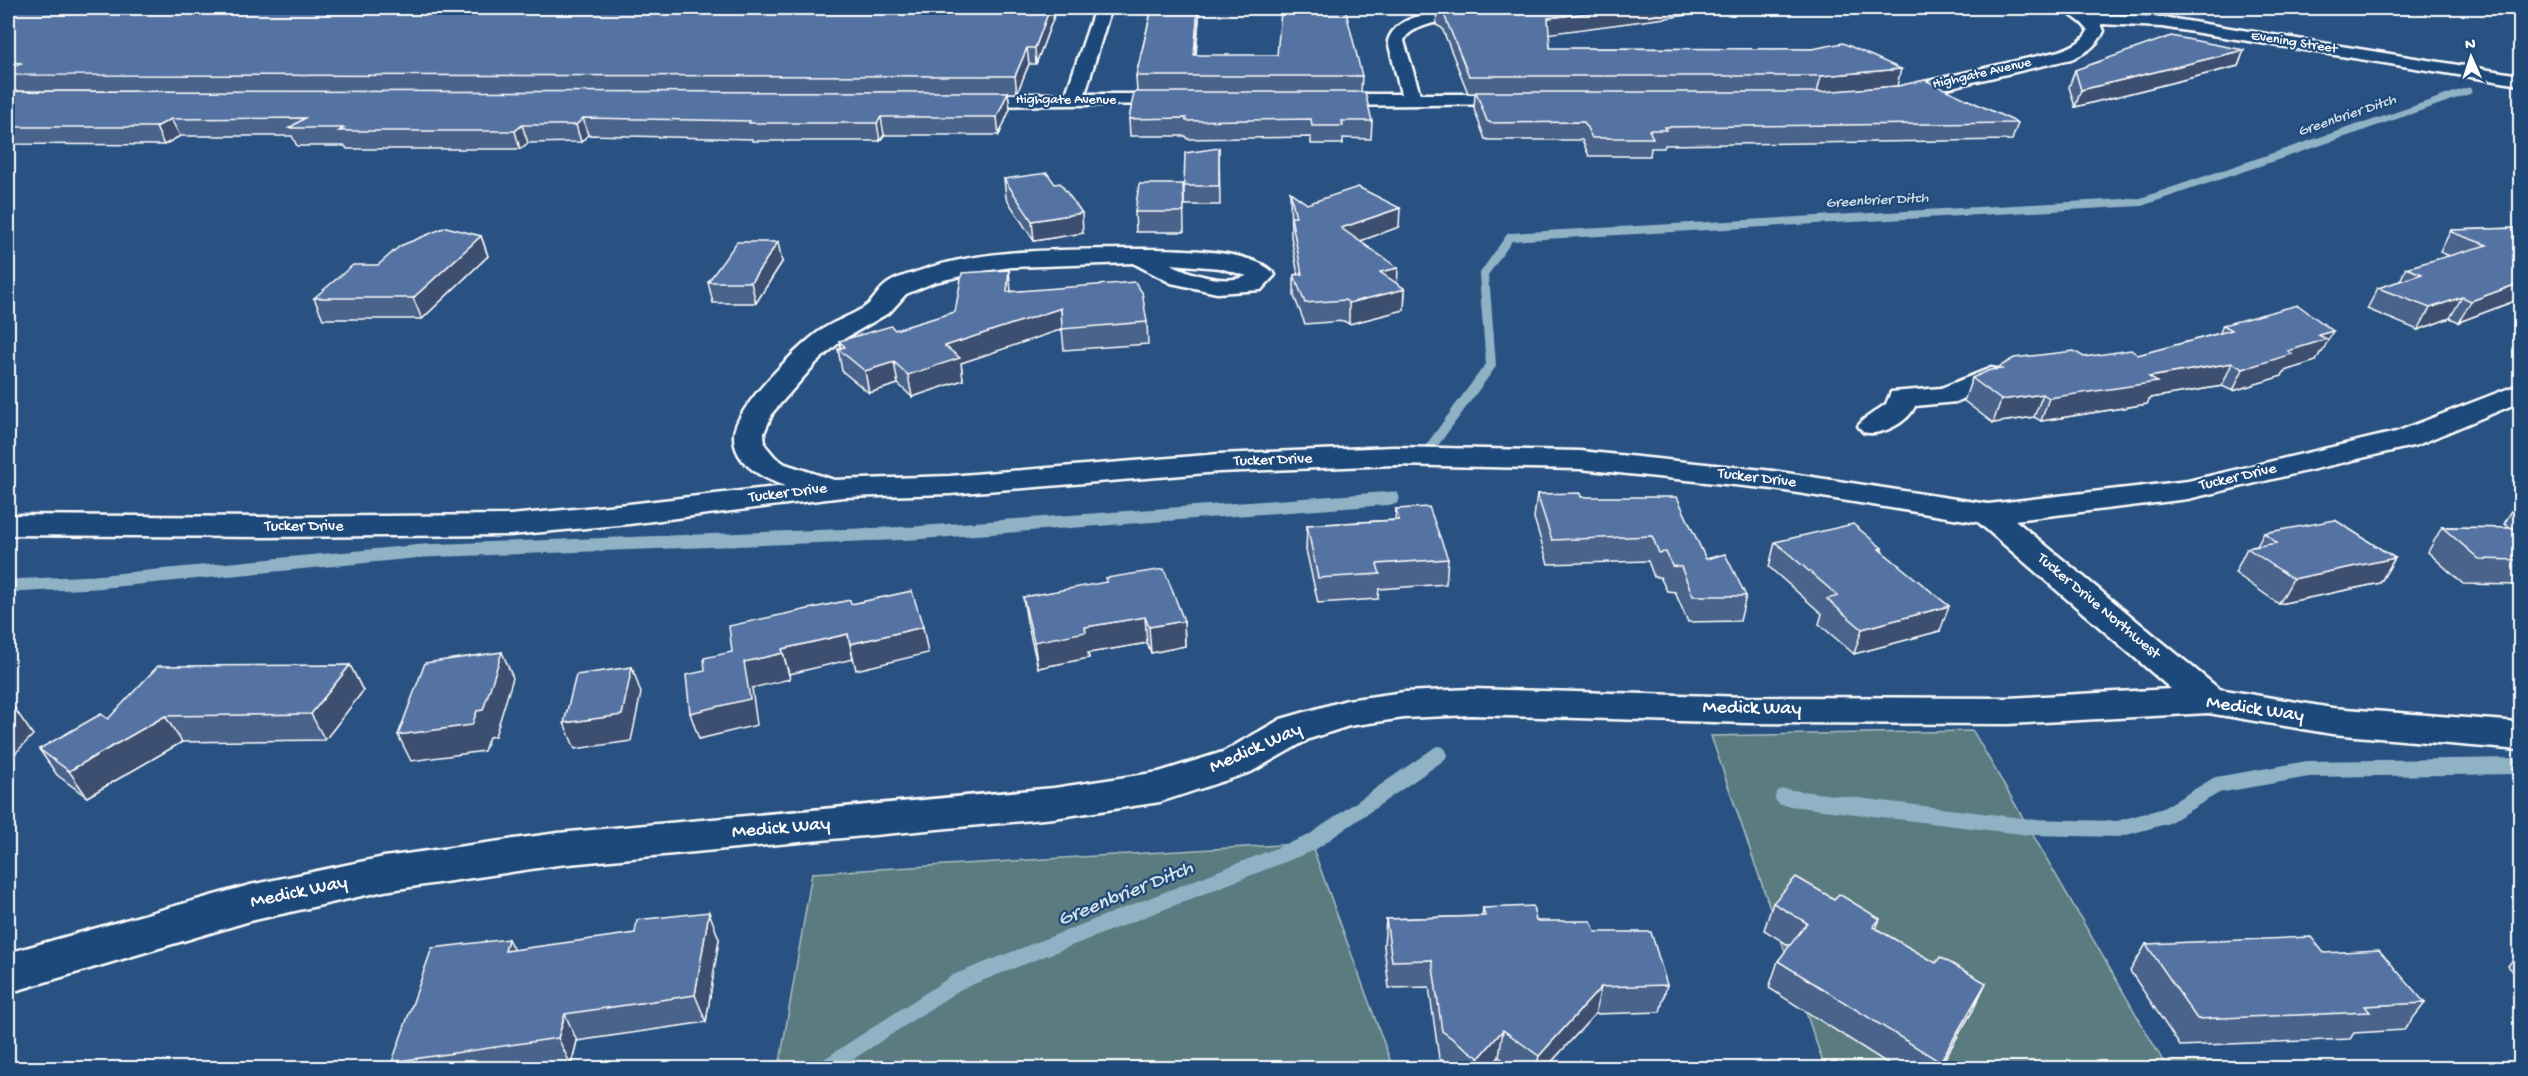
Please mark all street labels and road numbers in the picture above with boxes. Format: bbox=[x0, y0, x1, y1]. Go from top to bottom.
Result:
street label: Evening Street bbox=[2250, 28, 2340, 58]
street label: Highgate Avenue bbox=[1931, 54, 2034, 94]
street label: Highgate Avenue bbox=[1016, 92, 1117, 109]
street label: Tucker Drive bbox=[1232, 450, 1313, 472]
street label: Tucker Drive bbox=[2196, 460, 2279, 496]
street label: Tucker Drive bbox=[1716, 465, 1798, 493]
street label: Tucker Drive bbox=[747, 480, 829, 508]
street label: Tucker Drive bbox=[264, 518, 344, 537]
street label: Tucker Drive Northwest bbox=[2032, 549, 2165, 665]
street label: Medick Way bbox=[2205, 692, 2306, 728]
street label: Medick Way bbox=[1702, 697, 1802, 721]
street label: Medick Way bbox=[1206, 718, 1306, 780]
street label: Medick Way bbox=[731, 813, 831, 845]
street label: Medick Way bbox=[248, 871, 350, 915]

